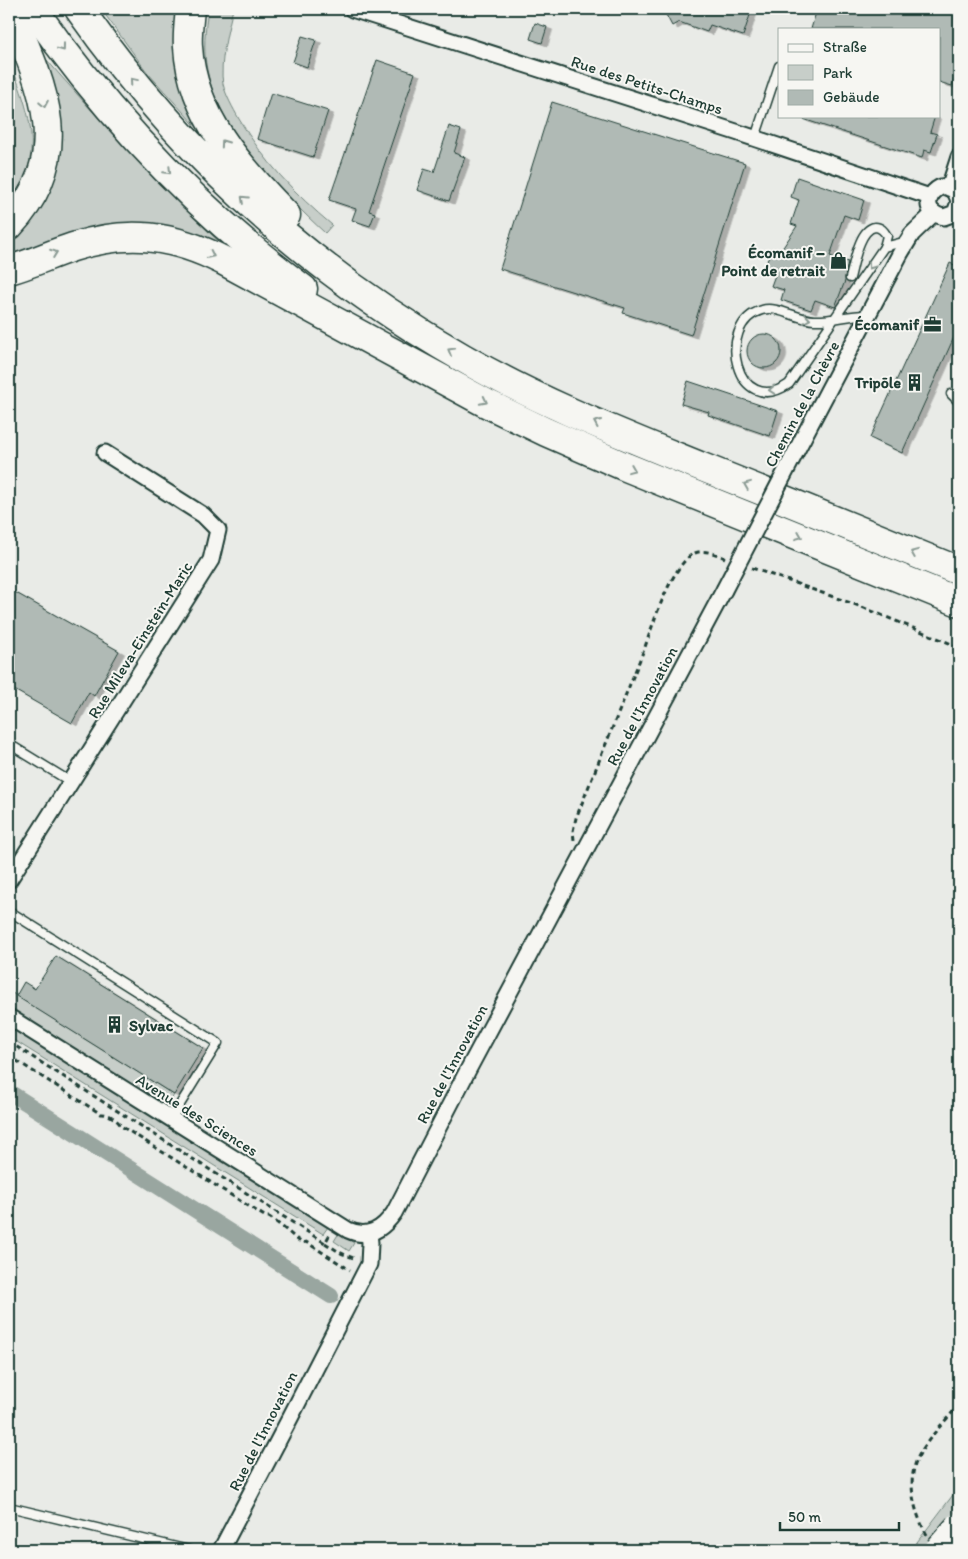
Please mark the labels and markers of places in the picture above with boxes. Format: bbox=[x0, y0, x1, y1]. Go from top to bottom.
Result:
place label: Écomanif – Point de retrait bbox=[721, 243, 825, 280]
shop icon: Écomanif – Point de retrait bbox=[829, 251, 849, 271]
office icon: Écomanif bbox=[923, 314, 943, 334]
place label: Écomanif bbox=[855, 315, 920, 334]
building icon: Tripōle bbox=[905, 372, 925, 392]
place label: Tripōle bbox=[854, 373, 901, 393]
building icon: Sylvac bbox=[105, 1015, 125, 1035]
place label: Sylvac bbox=[129, 1016, 174, 1036]

